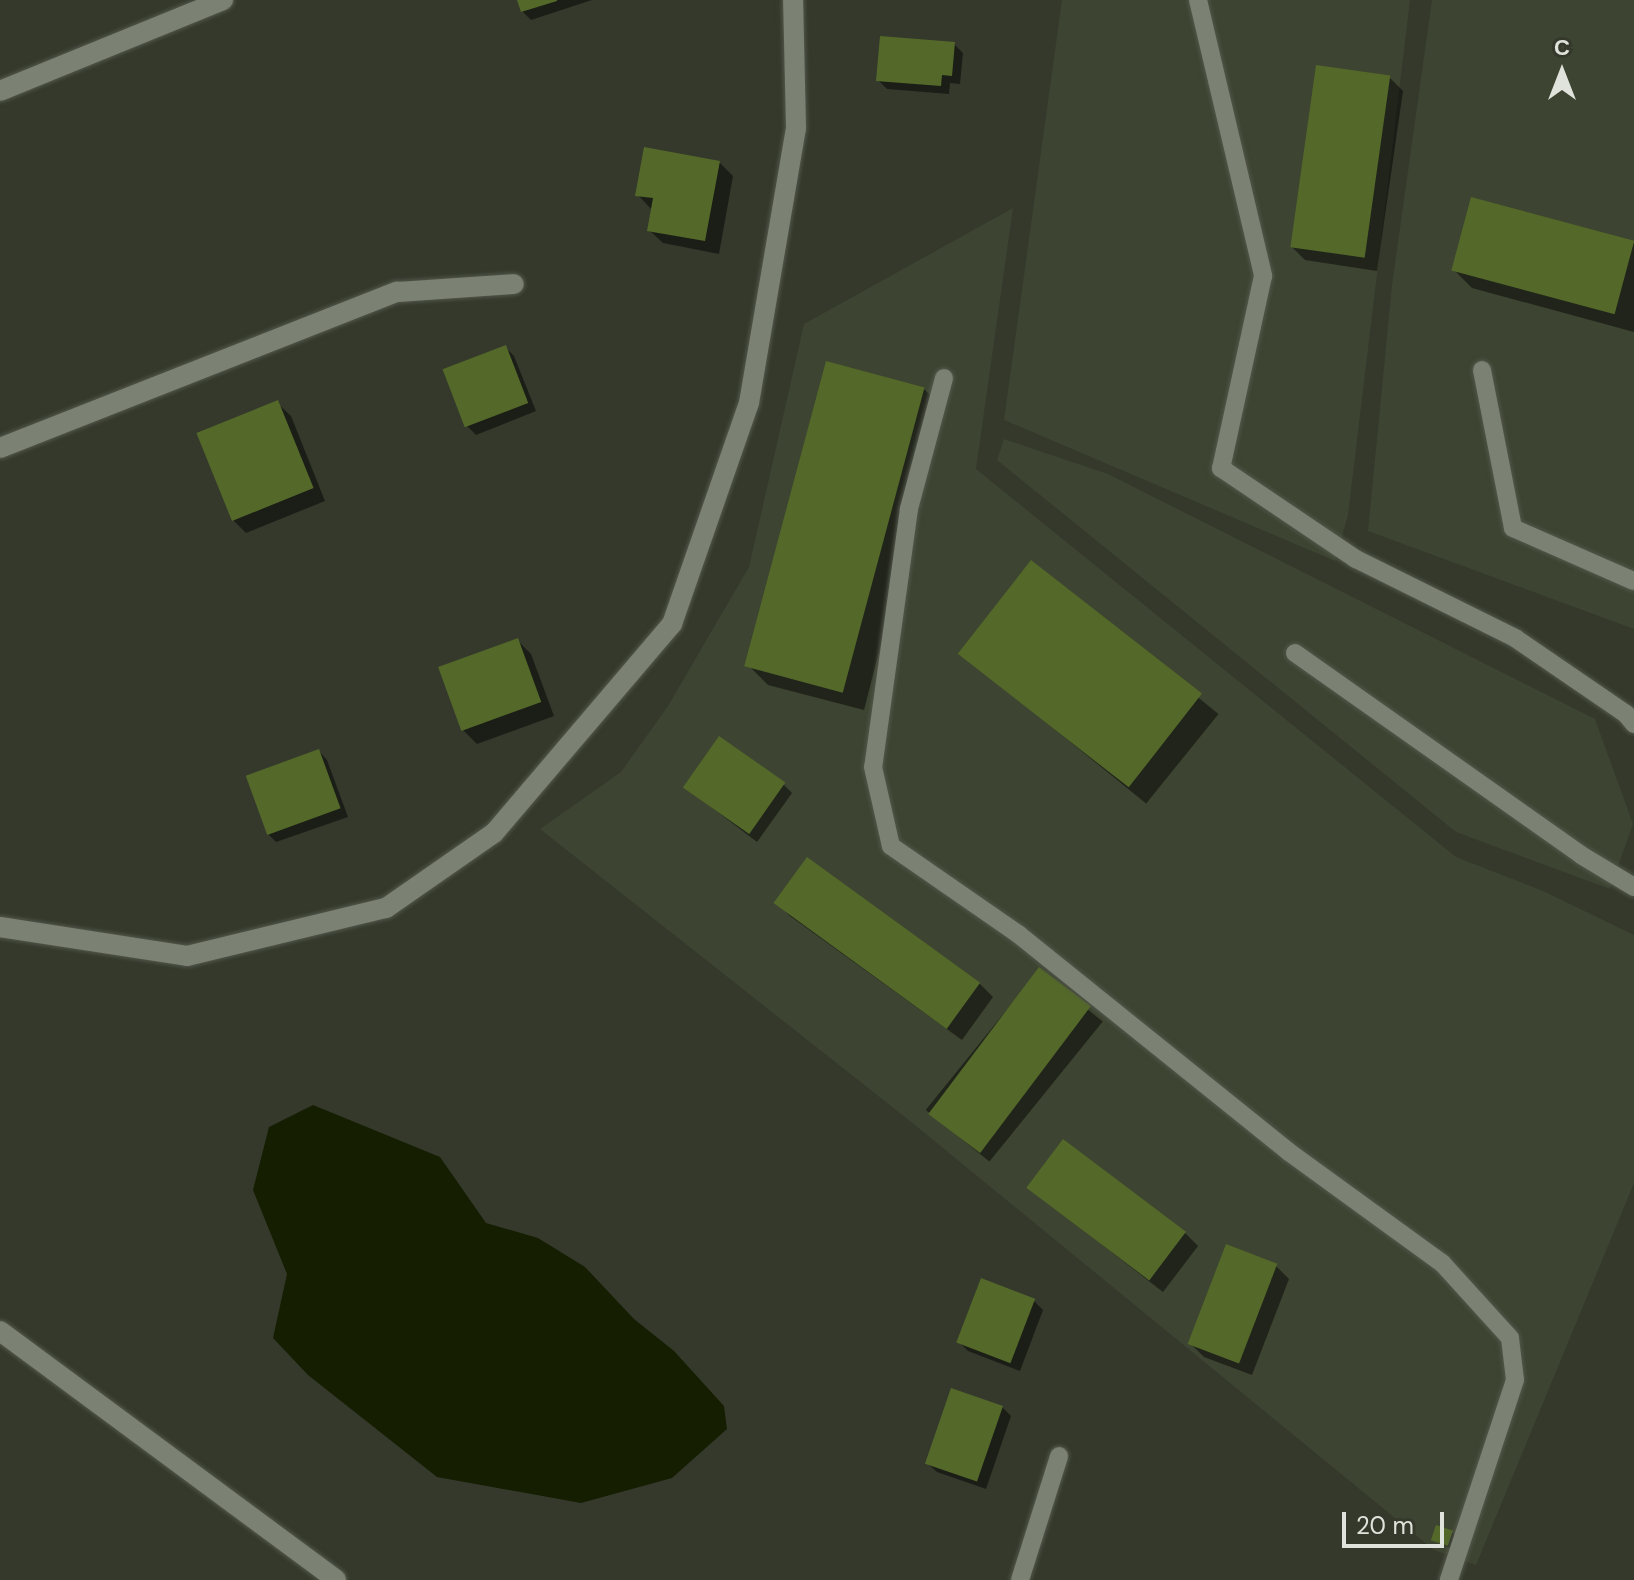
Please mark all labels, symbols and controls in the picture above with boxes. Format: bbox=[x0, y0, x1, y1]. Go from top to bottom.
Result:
north arrow bbox=[1522, 32, 1602, 112]
text: С bbox=[1554, 33, 1570, 62]
scale bar bbox=[1346, 1496, 1448, 1546]
text: 20 m bbox=[1356, 1510, 1414, 1541]

